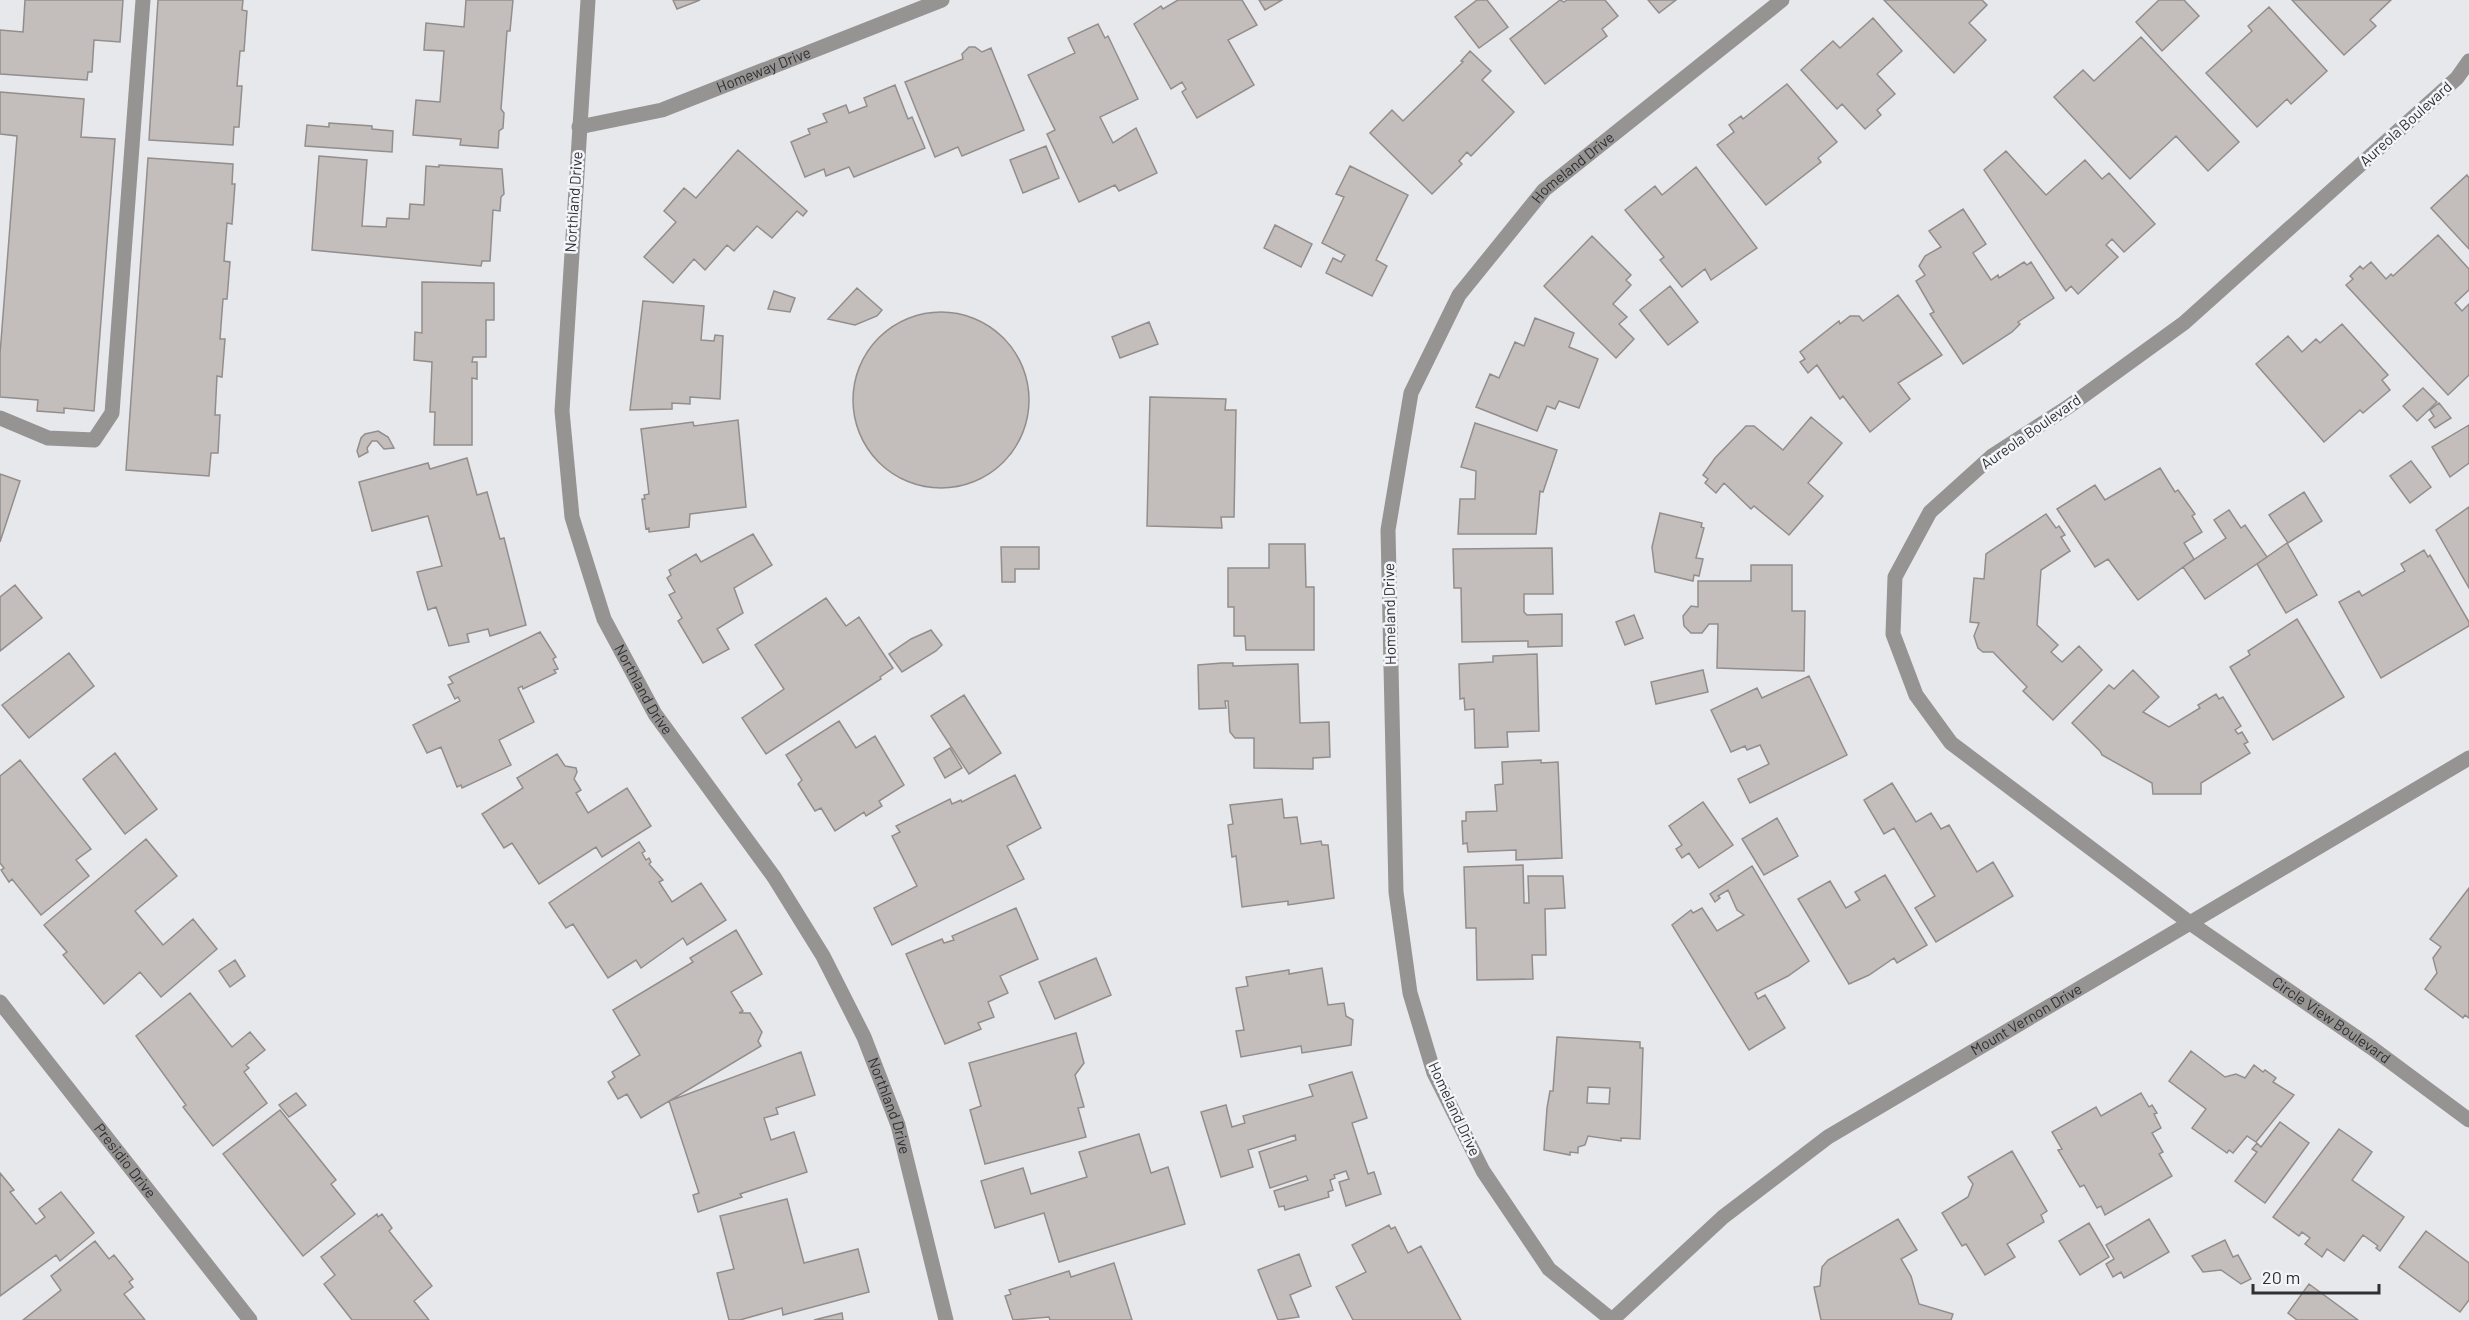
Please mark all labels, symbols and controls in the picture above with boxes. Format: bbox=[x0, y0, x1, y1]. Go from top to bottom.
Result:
street label: Homeway Drive bbox=[714, 42, 813, 96]
street label: Aureola Boulevard bbox=[2356, 77, 2455, 169]
street label: Homeland Drive bbox=[1527, 128, 1617, 206]
street label: Northland Drive bbox=[560, 151, 586, 253]
street label: Aureola Boulevard bbox=[1977, 390, 2084, 472]
street label: Homeland Drive bbox=[1379, 563, 1399, 665]
street label: Northland Drive bbox=[611, 641, 677, 738]
street label: Circle View Boulevard bbox=[2269, 972, 2395, 1067]
street label: Mount Vernon Drive bbox=[1967, 979, 2085, 1059]
street label: Northland Drive bbox=[865, 1055, 915, 1156]
street label: Homeland Drive bbox=[1425, 1059, 1485, 1159]
street label: Presidio Drive bbox=[91, 1119, 160, 1201]
scale bar bbox=[2253, 1257, 2379, 1295]
text: 20 m bbox=[2262, 1266, 2300, 1288]

